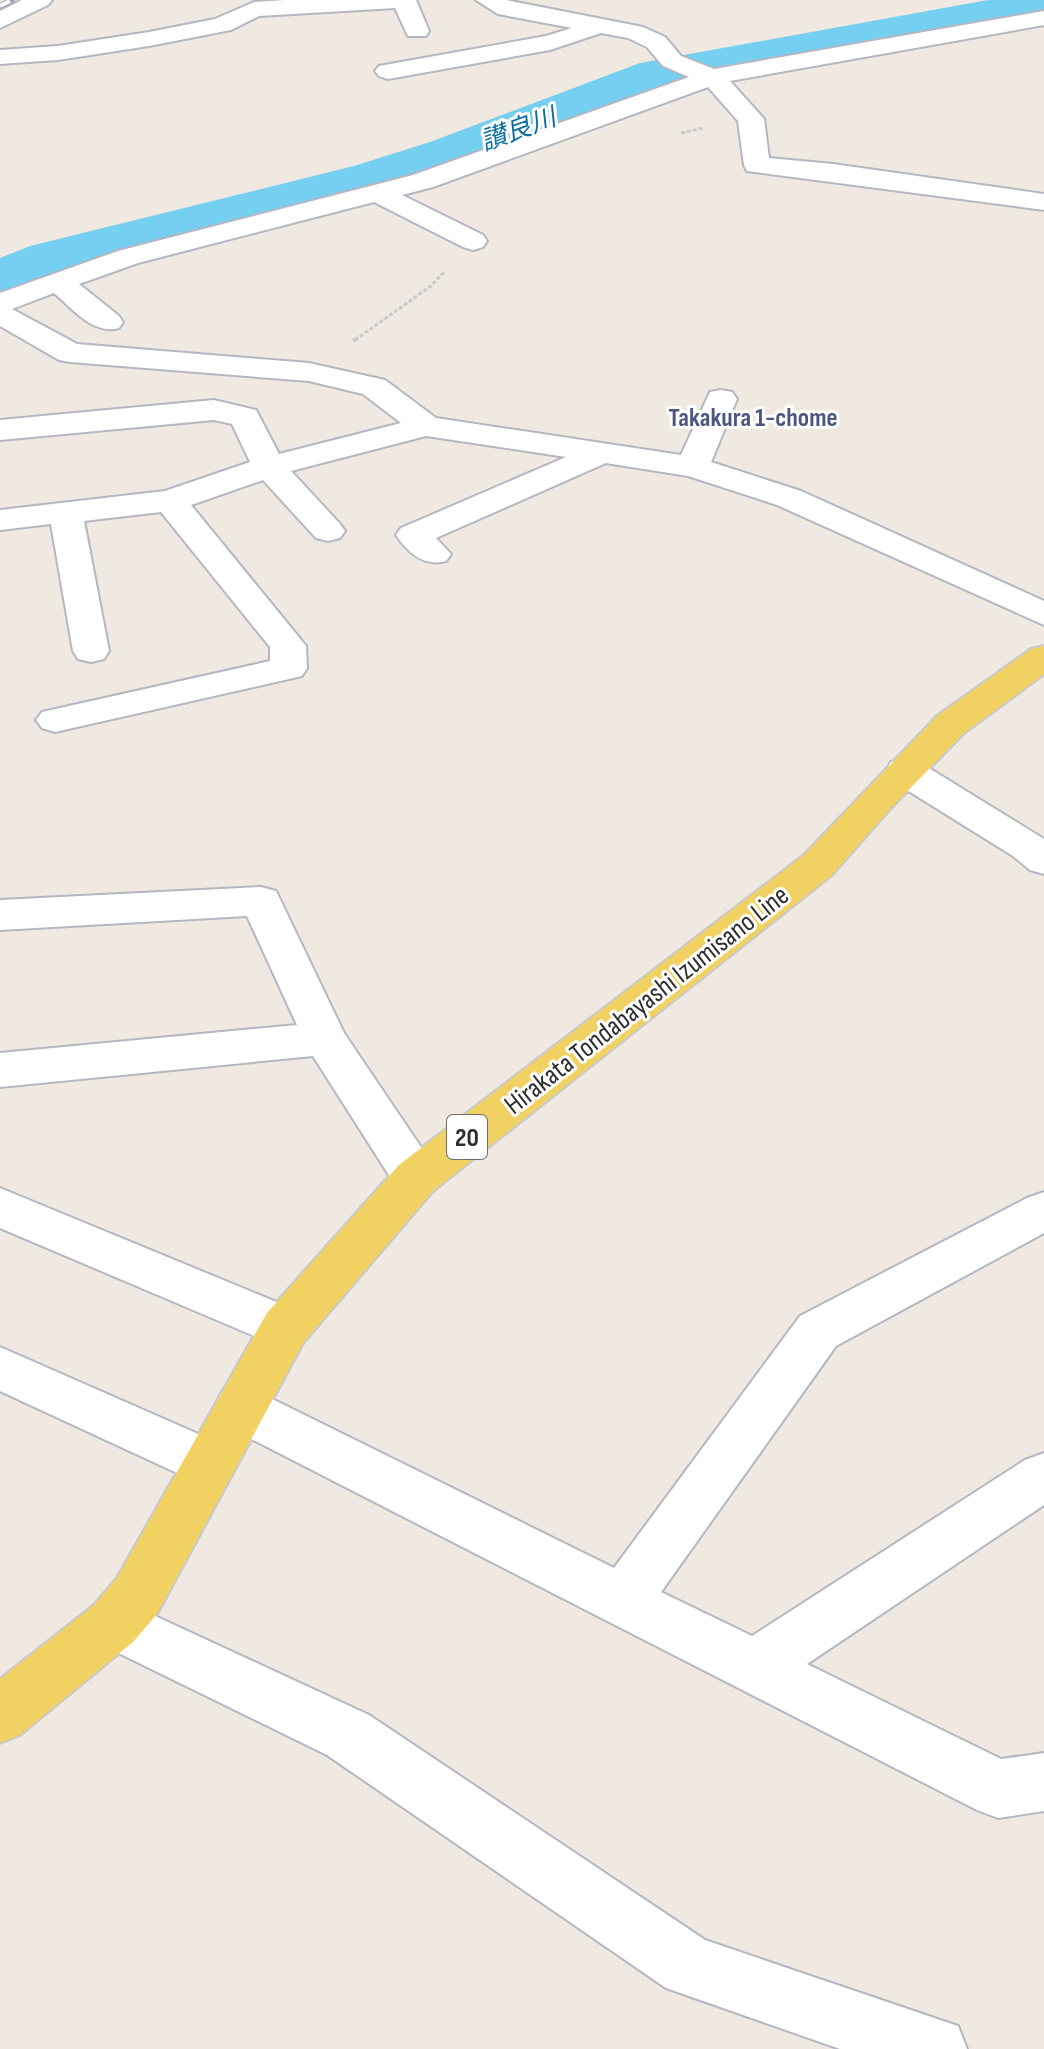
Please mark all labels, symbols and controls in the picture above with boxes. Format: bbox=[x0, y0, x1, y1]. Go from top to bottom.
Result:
water label: 讃良川 bbox=[477, 101, 563, 158]
district label: Takakura 1-chome bbox=[669, 403, 837, 434]
street label: Hirakata Tondabayashi Izumisano Line bbox=[498, 879, 796, 1121]
road number: 20 bbox=[447, 1115, 487, 1159]

